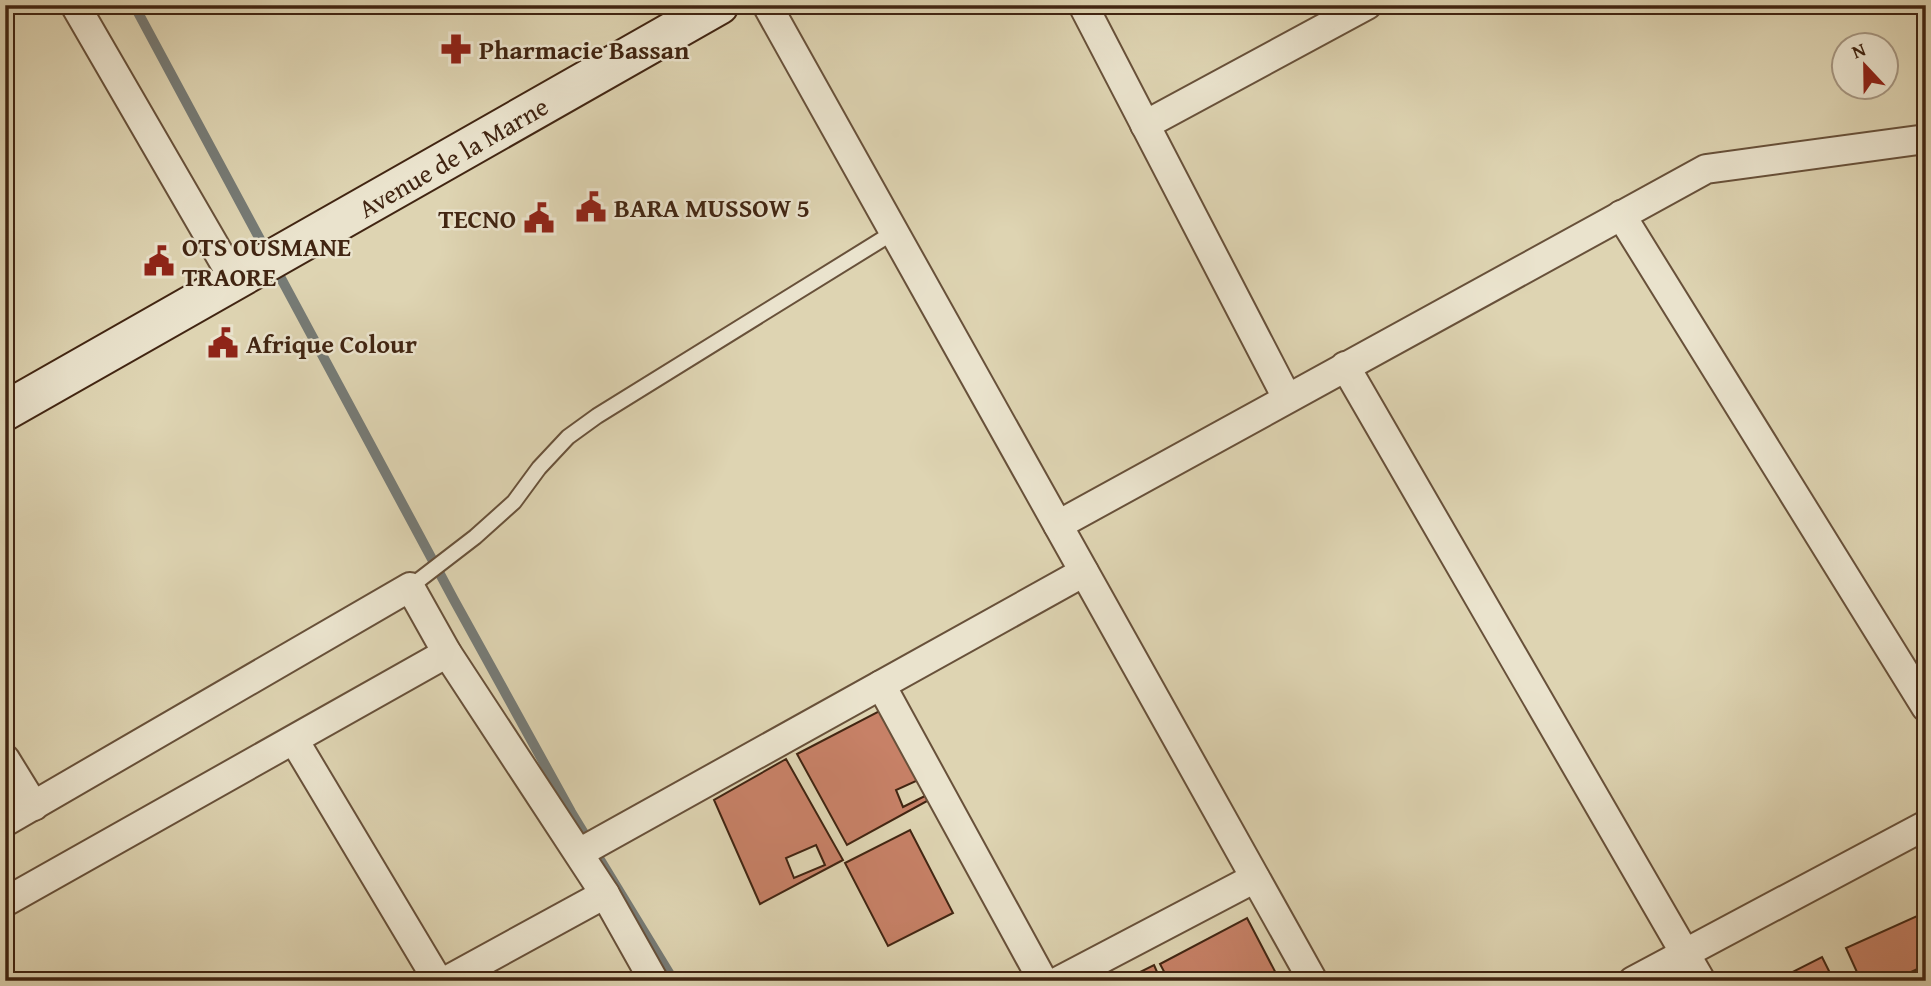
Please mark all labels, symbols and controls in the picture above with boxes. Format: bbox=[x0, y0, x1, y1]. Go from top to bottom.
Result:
place label: Pharmacie Bassan bbox=[479, 30, 690, 69]
pharmacy icon: Pharmacie Bassan bbox=[439, 32, 473, 66]
north arrow bbox=[1829, 32, 1899, 102]
text: N bbox=[1847, 35, 1870, 66]
street label: Avenue de la Marne bbox=[351, 87, 555, 227]
place label: BARA MUSSOW 5 bbox=[614, 188, 810, 227]
public building icon: BARA MUSSOW 5 bbox=[574, 190, 608, 224]
place label: TECNO bbox=[438, 199, 516, 238]
public building icon: TECNO bbox=[522, 201, 556, 235]
place label: OTS OUSMANE TRAORE bbox=[182, 227, 351, 296]
public building icon: OTS OUSMANE TRAORE bbox=[142, 244, 176, 278]
place label: Afrique Colour bbox=[246, 324, 417, 363]
public building icon: Afrique Colour bbox=[206, 326, 240, 360]

